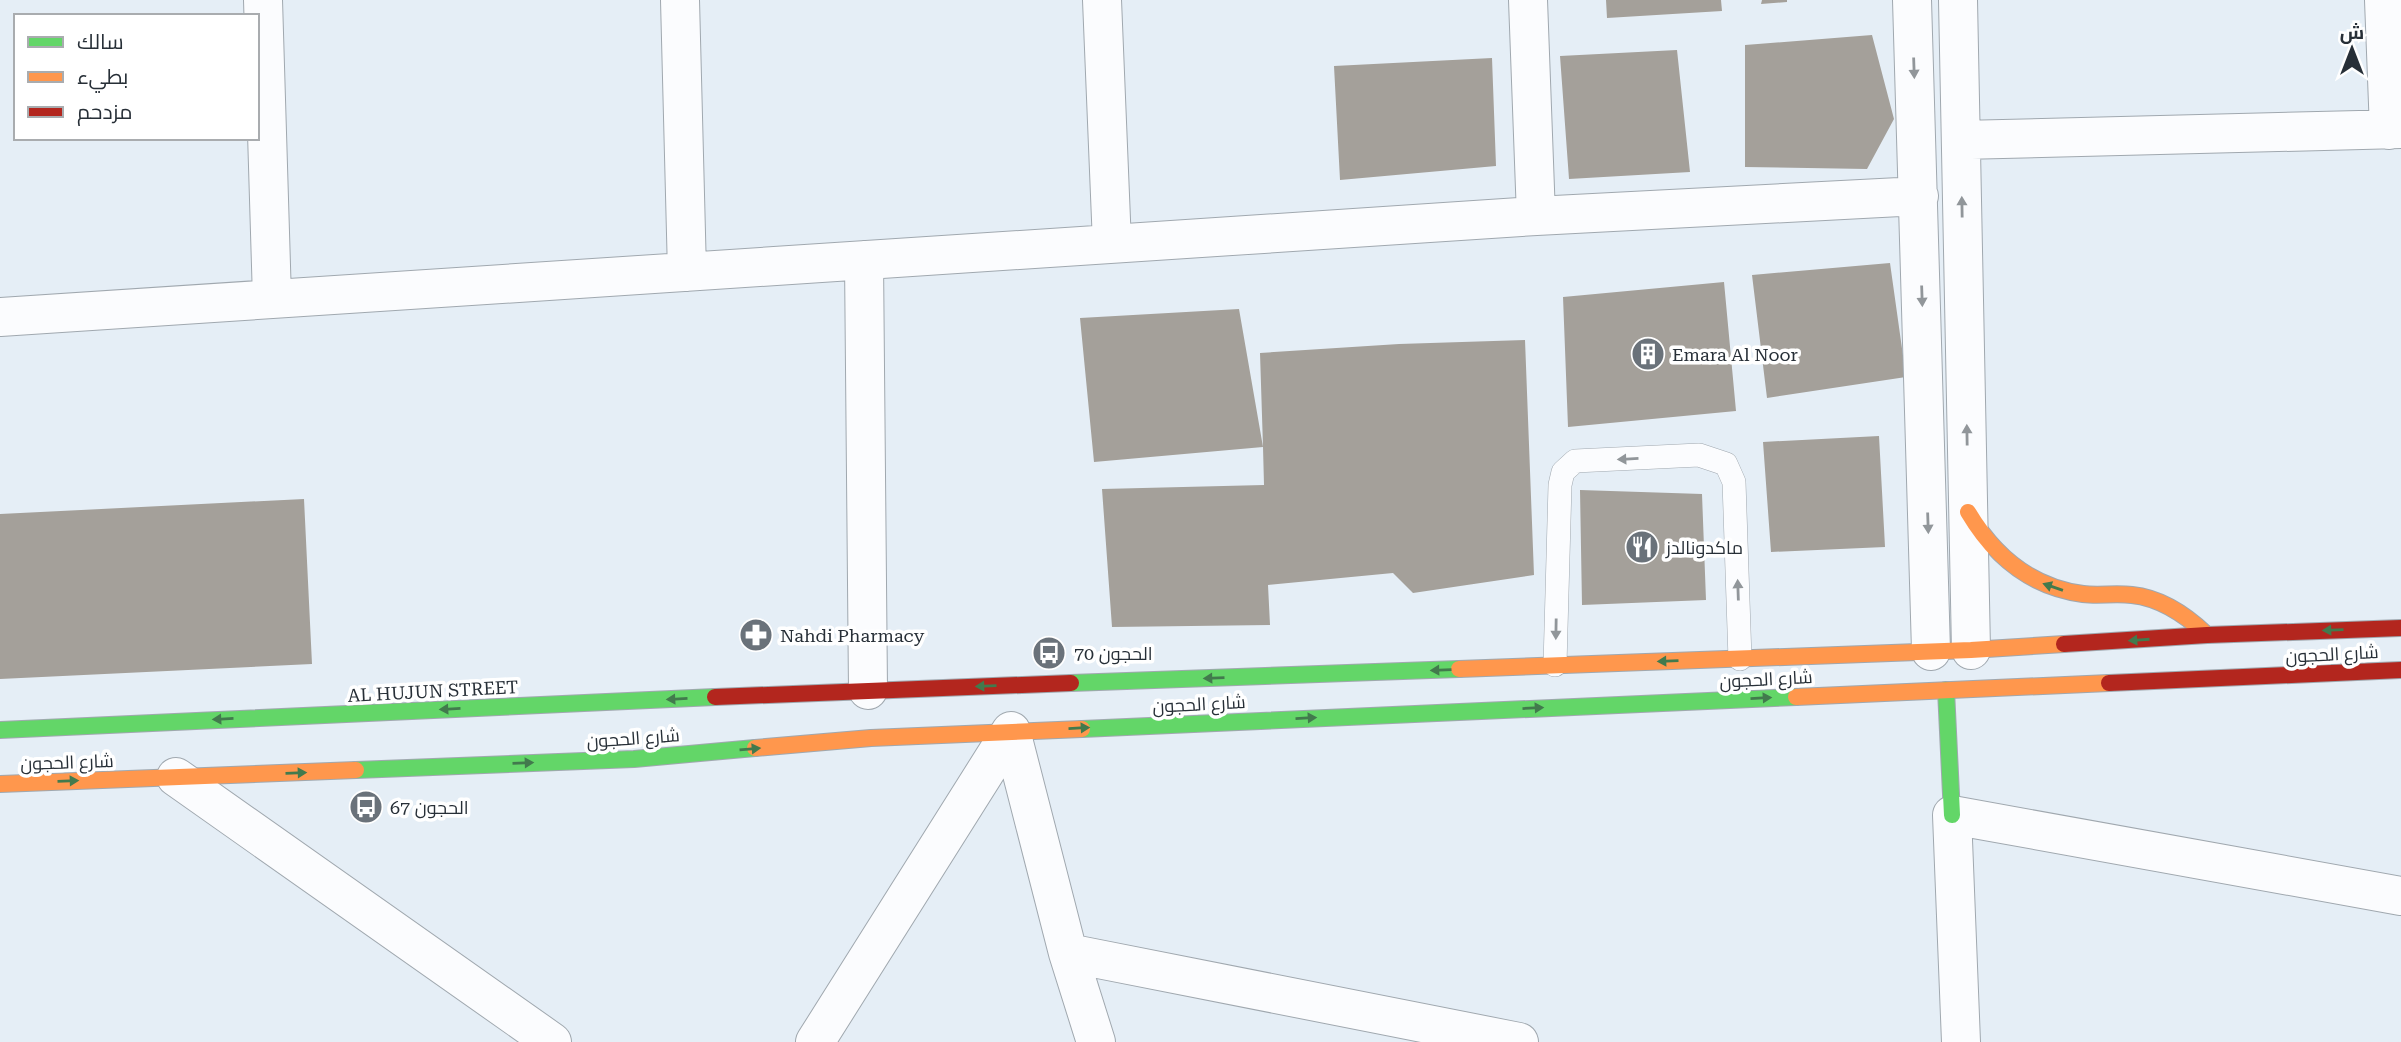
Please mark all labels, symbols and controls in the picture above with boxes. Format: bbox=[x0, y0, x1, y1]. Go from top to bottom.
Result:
legend bbox=[14, 14, 259, 140]
north arrow bbox=[2317, 14, 2387, 84]
text: ش bbox=[2340, 21, 2364, 44]
text: سالك bbox=[77, 30, 124, 54]
one-way arrow bbox=[1909, 57, 1920, 79]
text: بطيء bbox=[77, 65, 128, 93]
text: مزدحم bbox=[77, 100, 132, 126]
one-way arrow bbox=[1957, 196, 1968, 218]
one-way arrow bbox=[1916, 285, 1927, 307]
building icon: Emara Al Noor bbox=[1629, 335, 1667, 373]
place label: Emara Al Noor bbox=[1672, 344, 1798, 365]
one-way arrow bbox=[1961, 424, 1973, 446]
one-way arrow bbox=[1617, 453, 1639, 464]
one-way arrow bbox=[1922, 512, 1933, 534]
restaurant icon: ماكدونالدز bbox=[1623, 528, 1661, 566]
place label: ماكدونالدز bbox=[1665, 537, 1743, 559]
one-way arrow bbox=[1732, 579, 1744, 601]
one-way arrow bbox=[2043, 581, 2064, 592]
pharmacy icon: Nahdi Pharmacy bbox=[737, 616, 775, 654]
one-way arrow bbox=[1550, 619, 1562, 641]
place label: Nahdi Pharmacy bbox=[780, 625, 925, 646]
one-way arrow bbox=[2322, 625, 2344, 636]
bus stop icon: الحجون 70 bbox=[1030, 634, 1068, 672]
one-way arrow bbox=[2128, 634, 2150, 645]
street label: شارع الحجون bbox=[2285, 641, 2379, 669]
place label: الحجون 70 bbox=[1074, 643, 1153, 665]
one-way arrow bbox=[1657, 656, 1679, 667]
one-way arrow bbox=[1430, 664, 1452, 675]
street label: شارع الحجون bbox=[1719, 666, 1813, 694]
one-way arrow bbox=[1202, 672, 1224, 683]
street label: AL HUJUN STREET bbox=[347, 676, 519, 706]
one-way arrow bbox=[975, 680, 997, 692]
street label: شارع الحجون bbox=[1152, 691, 1246, 719]
one-way arrow bbox=[666, 693, 688, 704]
one-way arrow bbox=[1750, 693, 1772, 704]
one-way arrow bbox=[1523, 703, 1545, 714]
one-way arrow bbox=[439, 704, 461, 715]
one-way arrow bbox=[1295, 713, 1317, 724]
one-way arrow bbox=[211, 714, 233, 725]
one-way arrow bbox=[1068, 723, 1090, 734]
street label: شارع الحجون bbox=[586, 724, 680, 754]
one-way arrow bbox=[739, 743, 761, 754]
street label: شارع الحجون bbox=[20, 750, 114, 776]
one-way arrow bbox=[512, 758, 534, 769]
one-way arrow bbox=[285, 767, 307, 778]
one-way arrow bbox=[57, 776, 79, 787]
bus stop icon: الحجون 67 bbox=[347, 788, 385, 826]
place label: الحجون 67 bbox=[390, 797, 469, 819]

